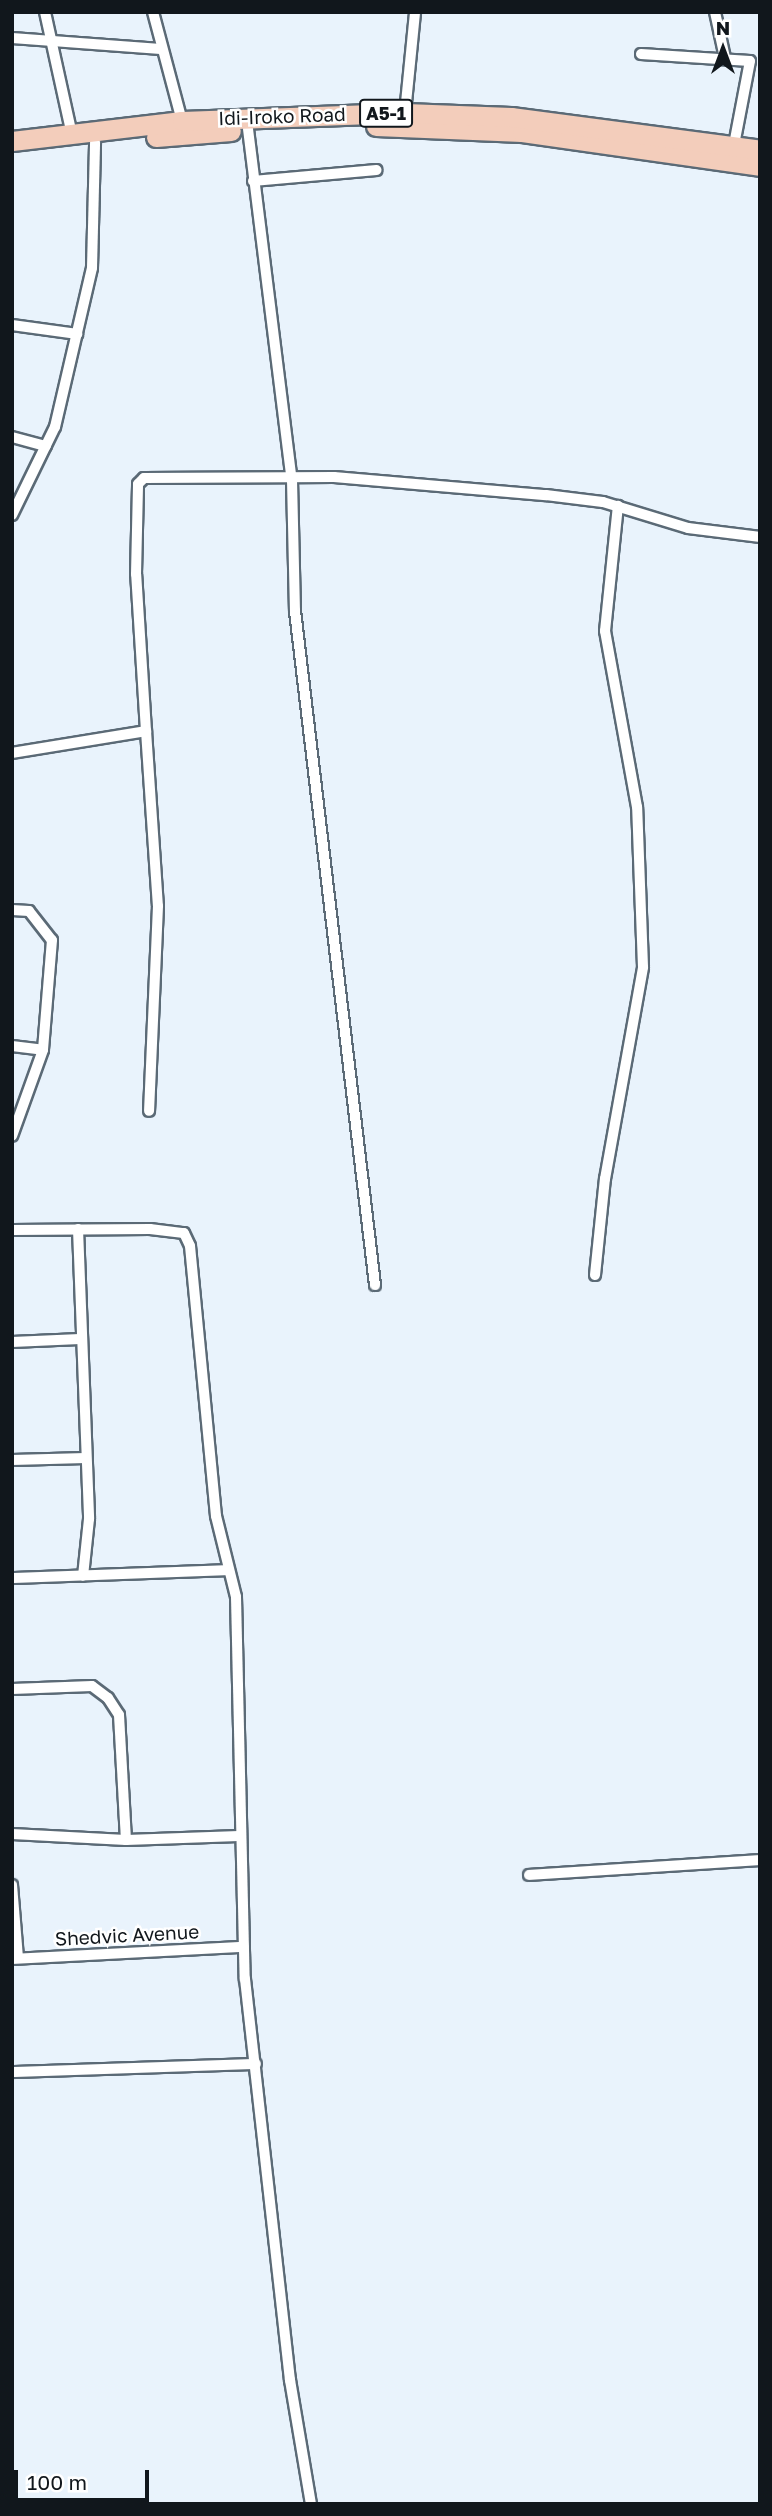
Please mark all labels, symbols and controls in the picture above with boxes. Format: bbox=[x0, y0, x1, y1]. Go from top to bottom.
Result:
north arrow bbox=[688, 14, 758, 84]
text: N bbox=[716, 16, 730, 39]
road number: A5-1 bbox=[358, 98, 414, 128]
street label: Idi-Iroko Road bbox=[218, 102, 346, 130]
street label: Shedvic Avenue bbox=[54, 1920, 200, 1950]
scale bar bbox=[18, 2456, 152, 2500]
text: 100 m bbox=[27, 2469, 87, 2495]

